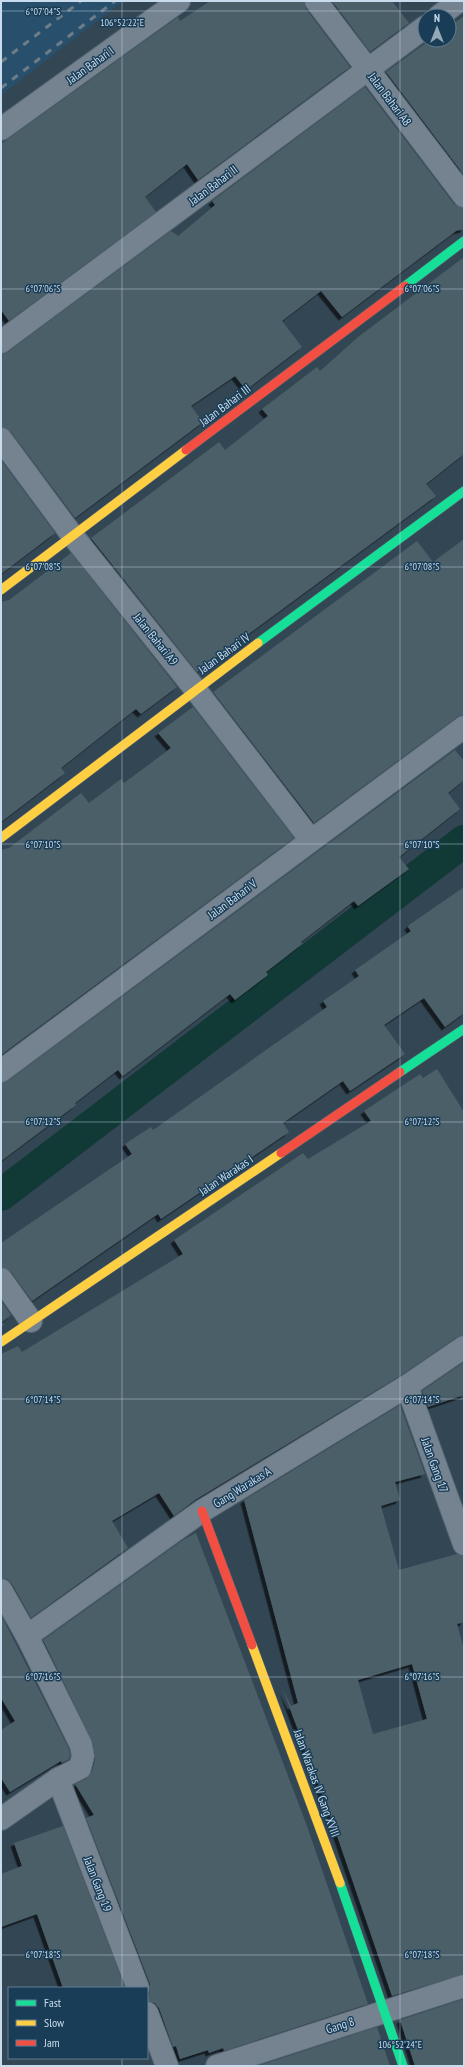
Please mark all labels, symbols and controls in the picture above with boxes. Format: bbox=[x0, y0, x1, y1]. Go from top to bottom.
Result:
text: 6°07'04"S bbox=[26, 5, 60, 18]
north arrow bbox=[417, 8, 457, 48]
text: N bbox=[434, 11, 440, 25]
text: 106°52'22"E bbox=[100, 16, 144, 29]
street label: Jalan Bahari I bbox=[63, 43, 117, 88]
street label: Jalan Bahari A8 bbox=[365, 69, 415, 129]
street label: Jalan Bahari II bbox=[185, 162, 241, 209]
text: 6°07'06"S bbox=[26, 282, 60, 295]
text: 6°07'06"S bbox=[405, 282, 439, 295]
street label: Jalan Bahari III bbox=[196, 381, 254, 430]
text: 6°07'08"S bbox=[26, 560, 60, 573]
text: 6°07'08"S bbox=[405, 560, 439, 573]
street label: Jalan Bahari A9 bbox=[130, 609, 182, 668]
street label: Jalan Bahari IV bbox=[194, 629, 253, 677]
text: 6°07'10"S bbox=[26, 838, 60, 851]
text: 6°07'10"S bbox=[405, 838, 439, 851]
street label: Jalan Bahari V bbox=[204, 875, 260, 923]
text: 6°07'12"S bbox=[26, 1115, 60, 1128]
text: 6°07'12"S bbox=[405, 1115, 439, 1128]
street label: Jalan Warakas I bbox=[195, 1151, 256, 1199]
text: 6°07'14"S bbox=[26, 1393, 60, 1406]
text: 6°07'14"S bbox=[405, 1393, 439, 1406]
street label: Jalan Gang 17 bbox=[418, 1434, 452, 1495]
street label: Gang Warakas A bbox=[210, 1463, 274, 1511]
text: 6°07'16"S bbox=[26, 1670, 60, 1683]
text: 6°07'16"S bbox=[405, 1670, 439, 1683]
street label: Jalan Warakas IV Gang XVIII bbox=[290, 1726, 343, 1839]
street label: Jalan Gang 19 bbox=[80, 1853, 115, 1914]
text: 6°07'18"S bbox=[26, 1948, 60, 1961]
text: 6°07'18"S bbox=[405, 1948, 439, 1961]
legend bbox=[8, 1987, 148, 2059]
text: Fast bbox=[44, 1995, 62, 2010]
street label: Gang 8 bbox=[324, 2013, 356, 2037]
text: Slow bbox=[44, 2015, 65, 2030]
text: Jam bbox=[43, 2035, 60, 2050]
text: 106°52'24"E bbox=[378, 2038, 422, 2051]

